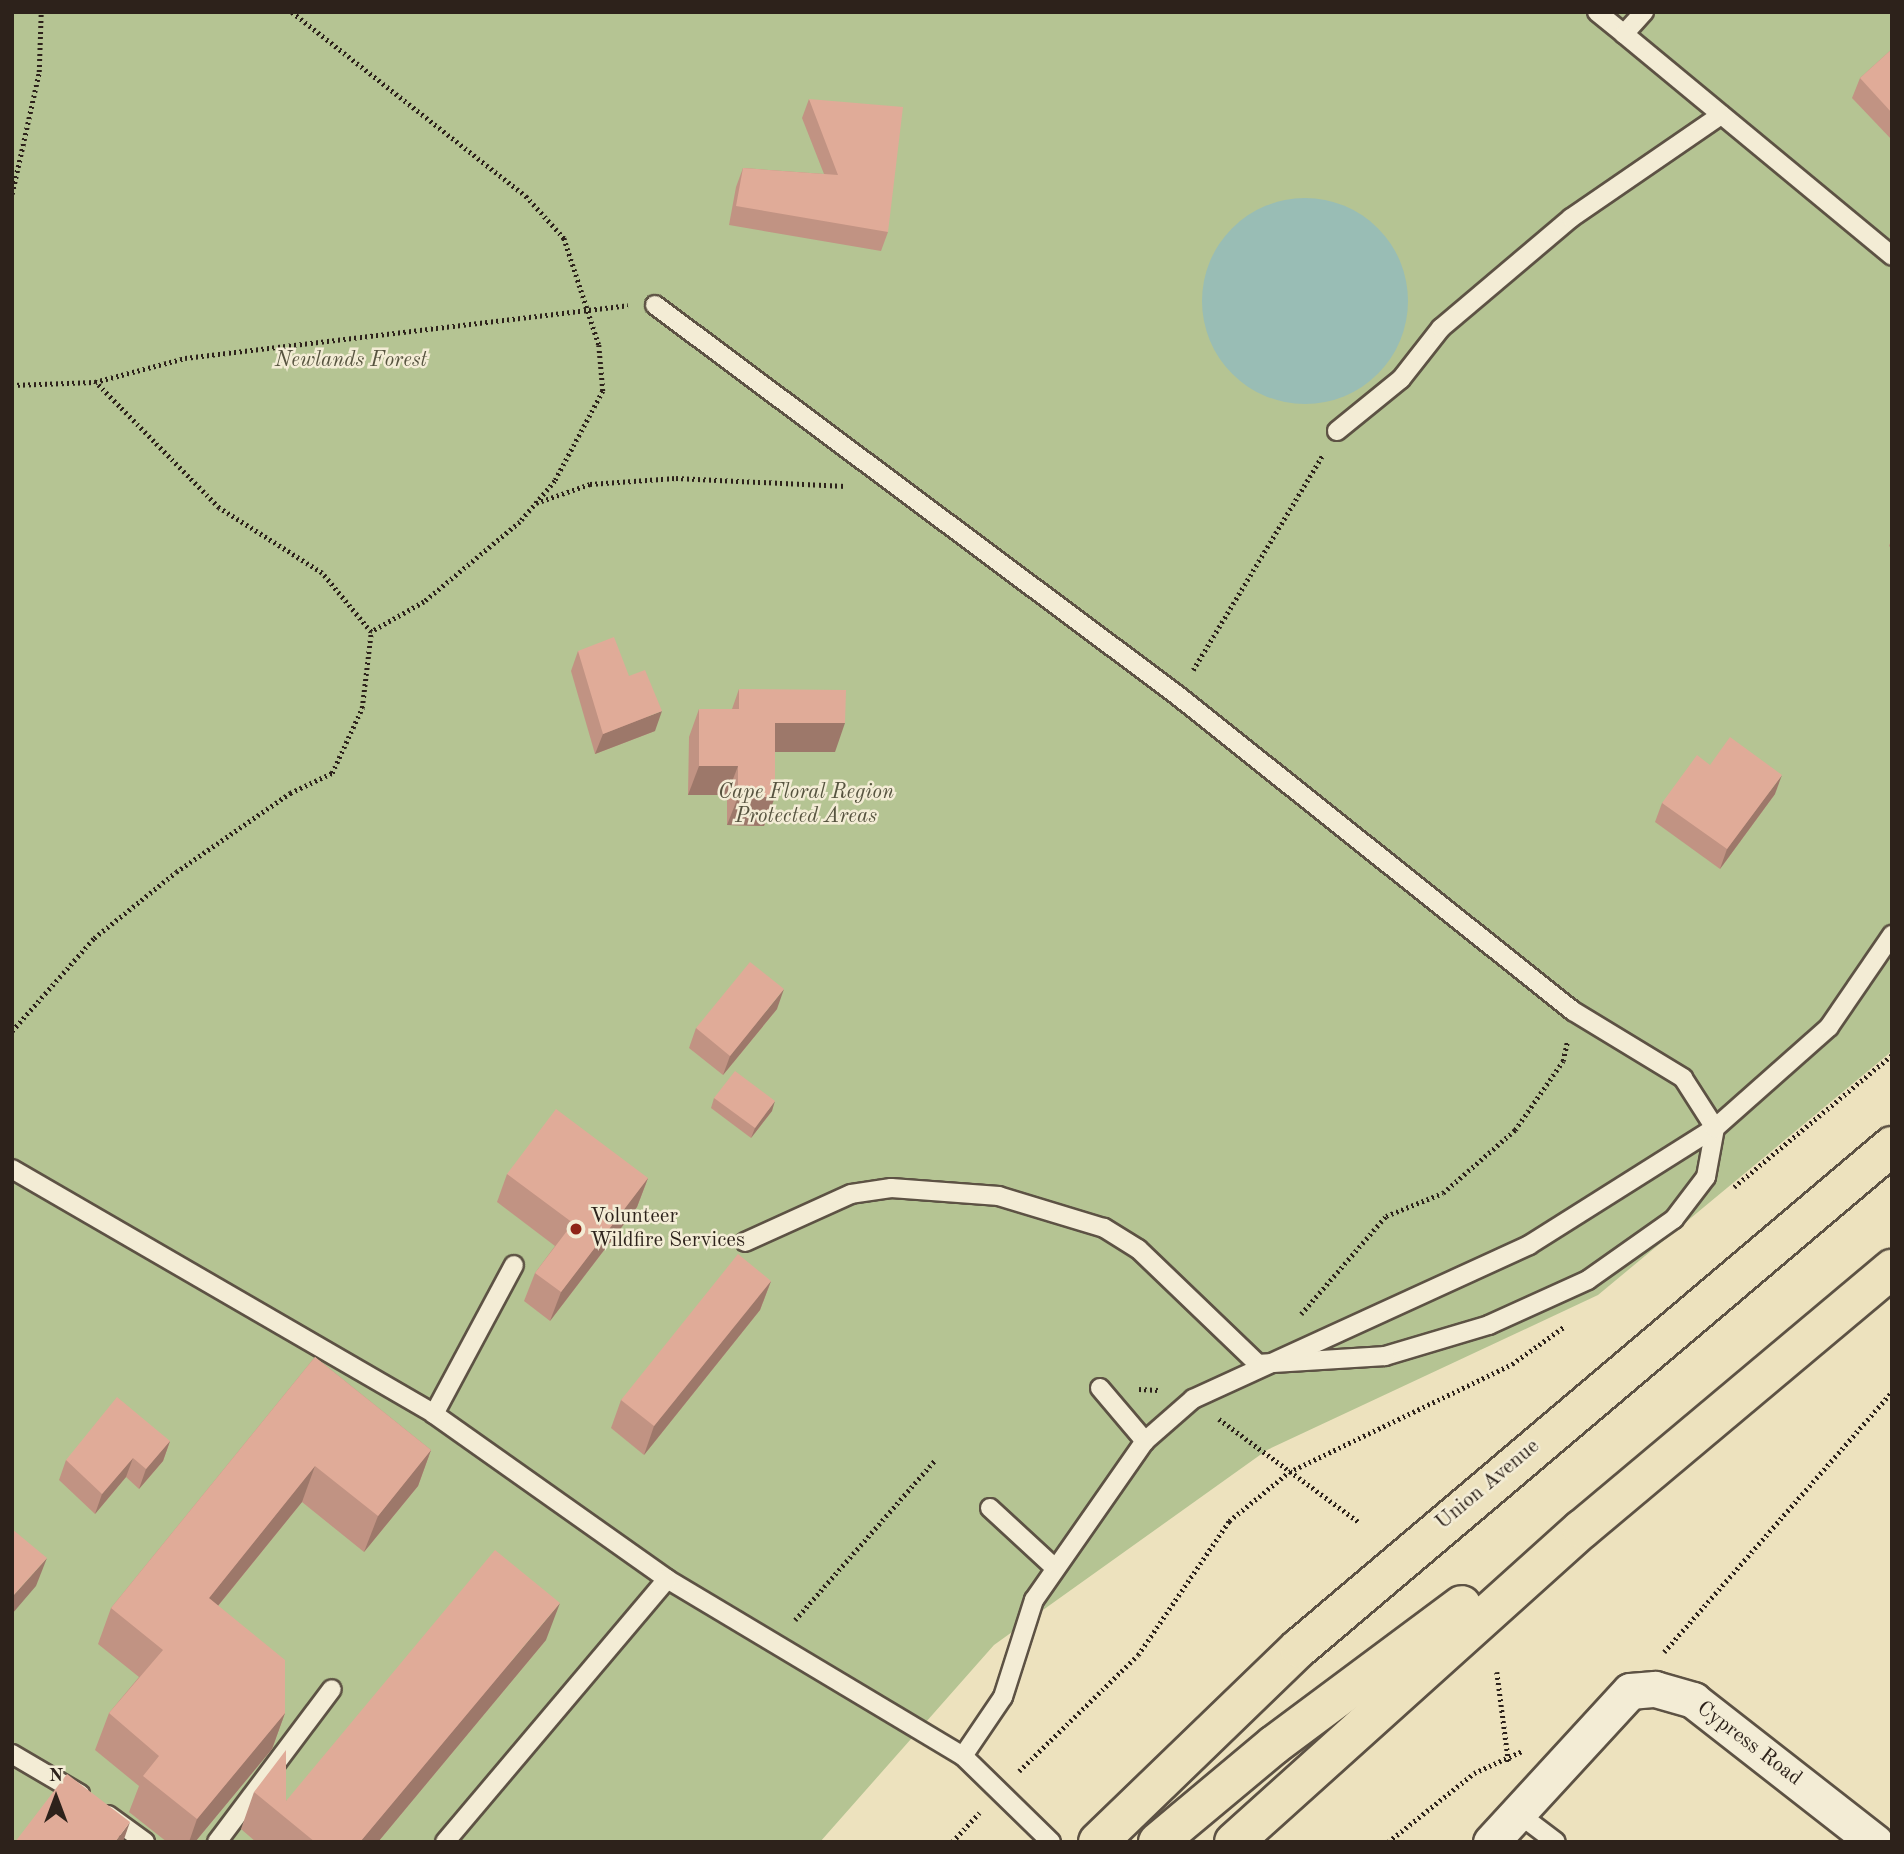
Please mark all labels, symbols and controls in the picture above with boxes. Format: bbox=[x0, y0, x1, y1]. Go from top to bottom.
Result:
park label: Newlands Forest bbox=[275, 348, 427, 374]
park label: Cape Floral Region Protected Areas bbox=[718, 780, 894, 830]
place label: Volunteer Wildfire Services bbox=[590, 1204, 745, 1254]
marker: Volunteer Wildfire Services bbox=[568, 1221, 584, 1237]
street label: Union Avenue bbox=[1431, 1434, 1545, 1536]
street label: Cypress Road bbox=[1691, 1696, 1807, 1792]
north arrow bbox=[21, 1763, 91, 1833]
text: N bbox=[49, 1767, 63, 1786]

